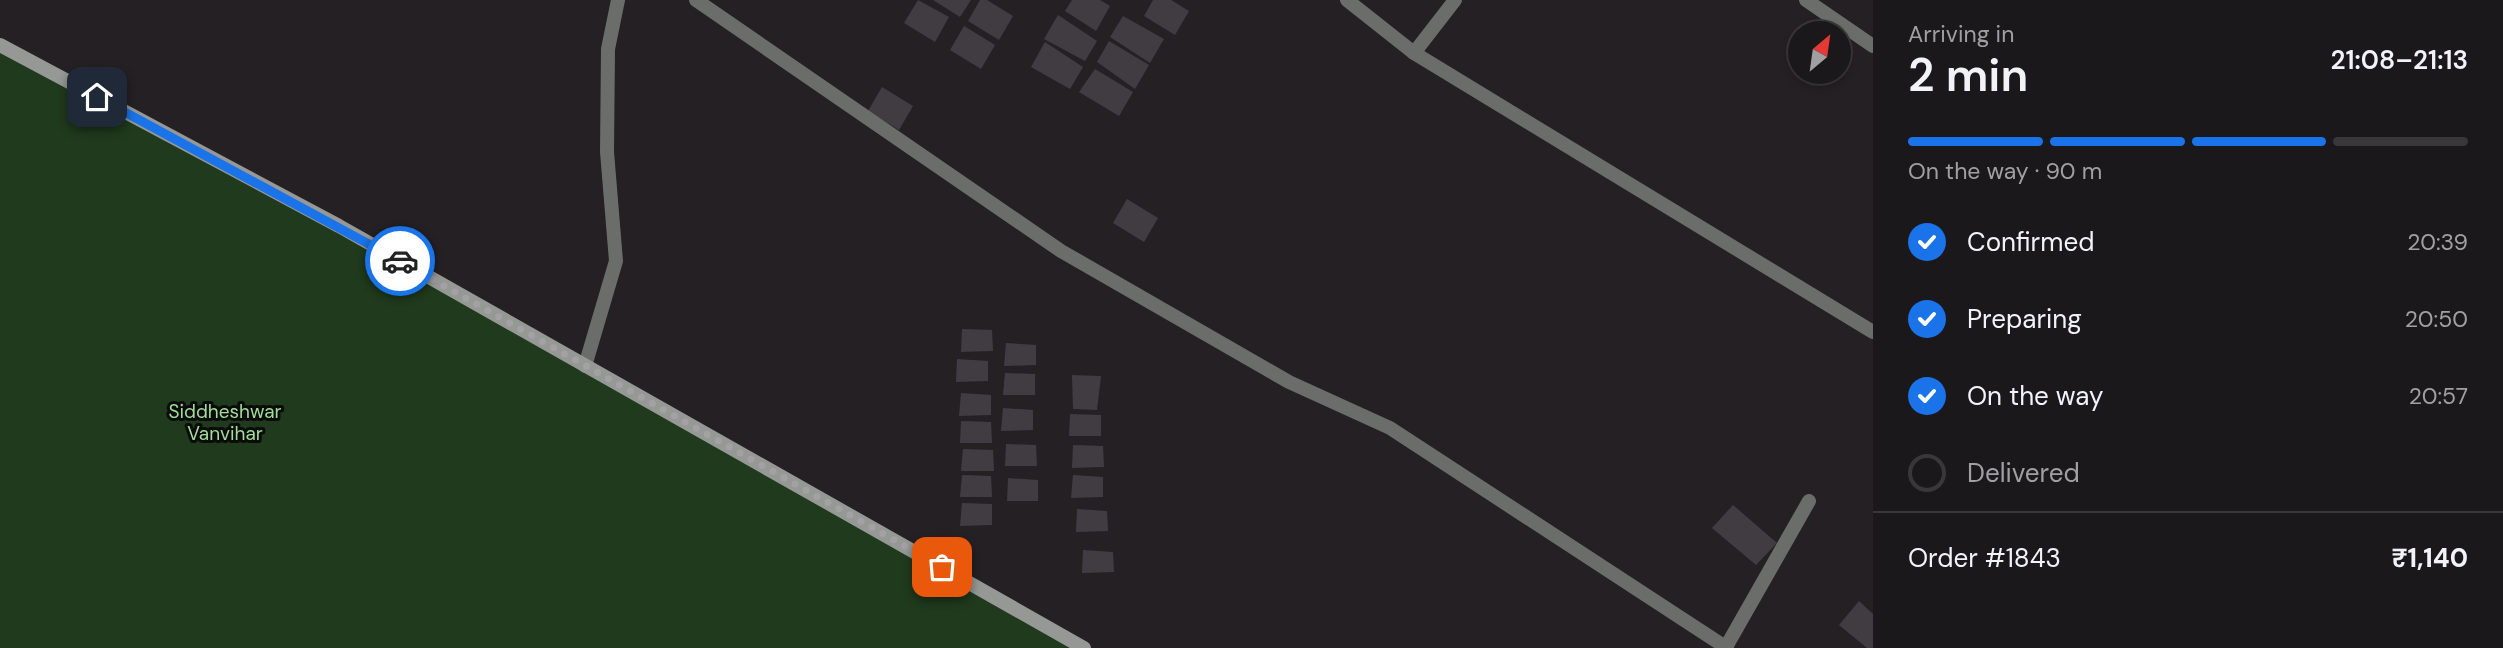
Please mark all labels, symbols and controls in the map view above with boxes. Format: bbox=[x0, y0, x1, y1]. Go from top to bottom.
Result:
text: Arriving in bbox=[1908, 19, 2014, 49]
north arrow bbox=[1788, 21, 1852, 84]
map controls bbox=[1788, 21, 1851, 84]
text: 21:08–21:13 bbox=[2331, 43, 2468, 77]
text: 2 min bbox=[1908, 45, 2028, 105]
pin bbox=[67, 67, 127, 127]
icon: home bbox=[78, 78, 116, 116]
text: On the way · 90 m bbox=[1908, 156, 2102, 186]
icon: check bbox=[1908, 223, 1946, 261]
text: Confirmed bbox=[1967, 225, 2094, 259]
courier bbox=[365, 226, 435, 296]
text: 20:39 bbox=[2407, 227, 2468, 257]
icon: car bbox=[381, 242, 419, 280]
icon: check bbox=[1908, 300, 1946, 338]
text: Preparing bbox=[1967, 302, 2082, 336]
text: 20:50 bbox=[2405, 304, 2468, 334]
icon: check bbox=[1908, 377, 1946, 415]
text: On the way bbox=[1967, 379, 2103, 413]
text: 20:57 bbox=[2409, 381, 2468, 411]
park label: Siddheshwar Vanvihar bbox=[168, 399, 282, 446]
text: Delivered bbox=[1967, 456, 2080, 490]
pin bbox=[912, 537, 972, 597]
text: Order #1843 bbox=[1908, 541, 2061, 575]
text: ₹1,140 bbox=[2391, 541, 2468, 575]
icon: bag bbox=[923, 548, 961, 586]

